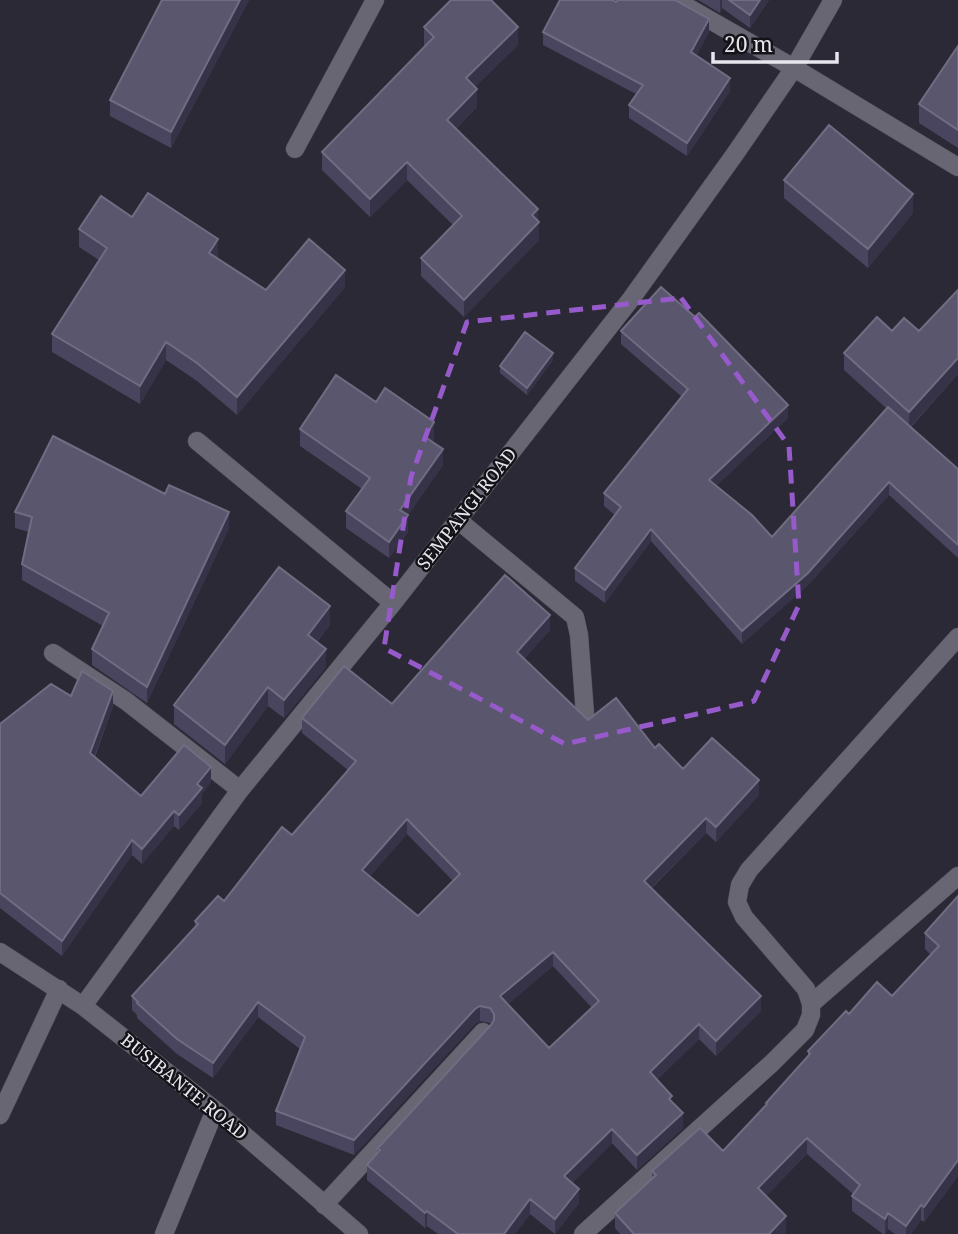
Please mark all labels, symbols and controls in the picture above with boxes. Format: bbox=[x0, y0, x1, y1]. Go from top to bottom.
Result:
scale bar bbox=[713, 21, 837, 65]
text: 20 m bbox=[724, 30, 773, 58]
street label: SEMPANGI ROAD bbox=[411, 442, 521, 574]
street label: BUSIBANTE ROAD bbox=[116, 1028, 253, 1145]

